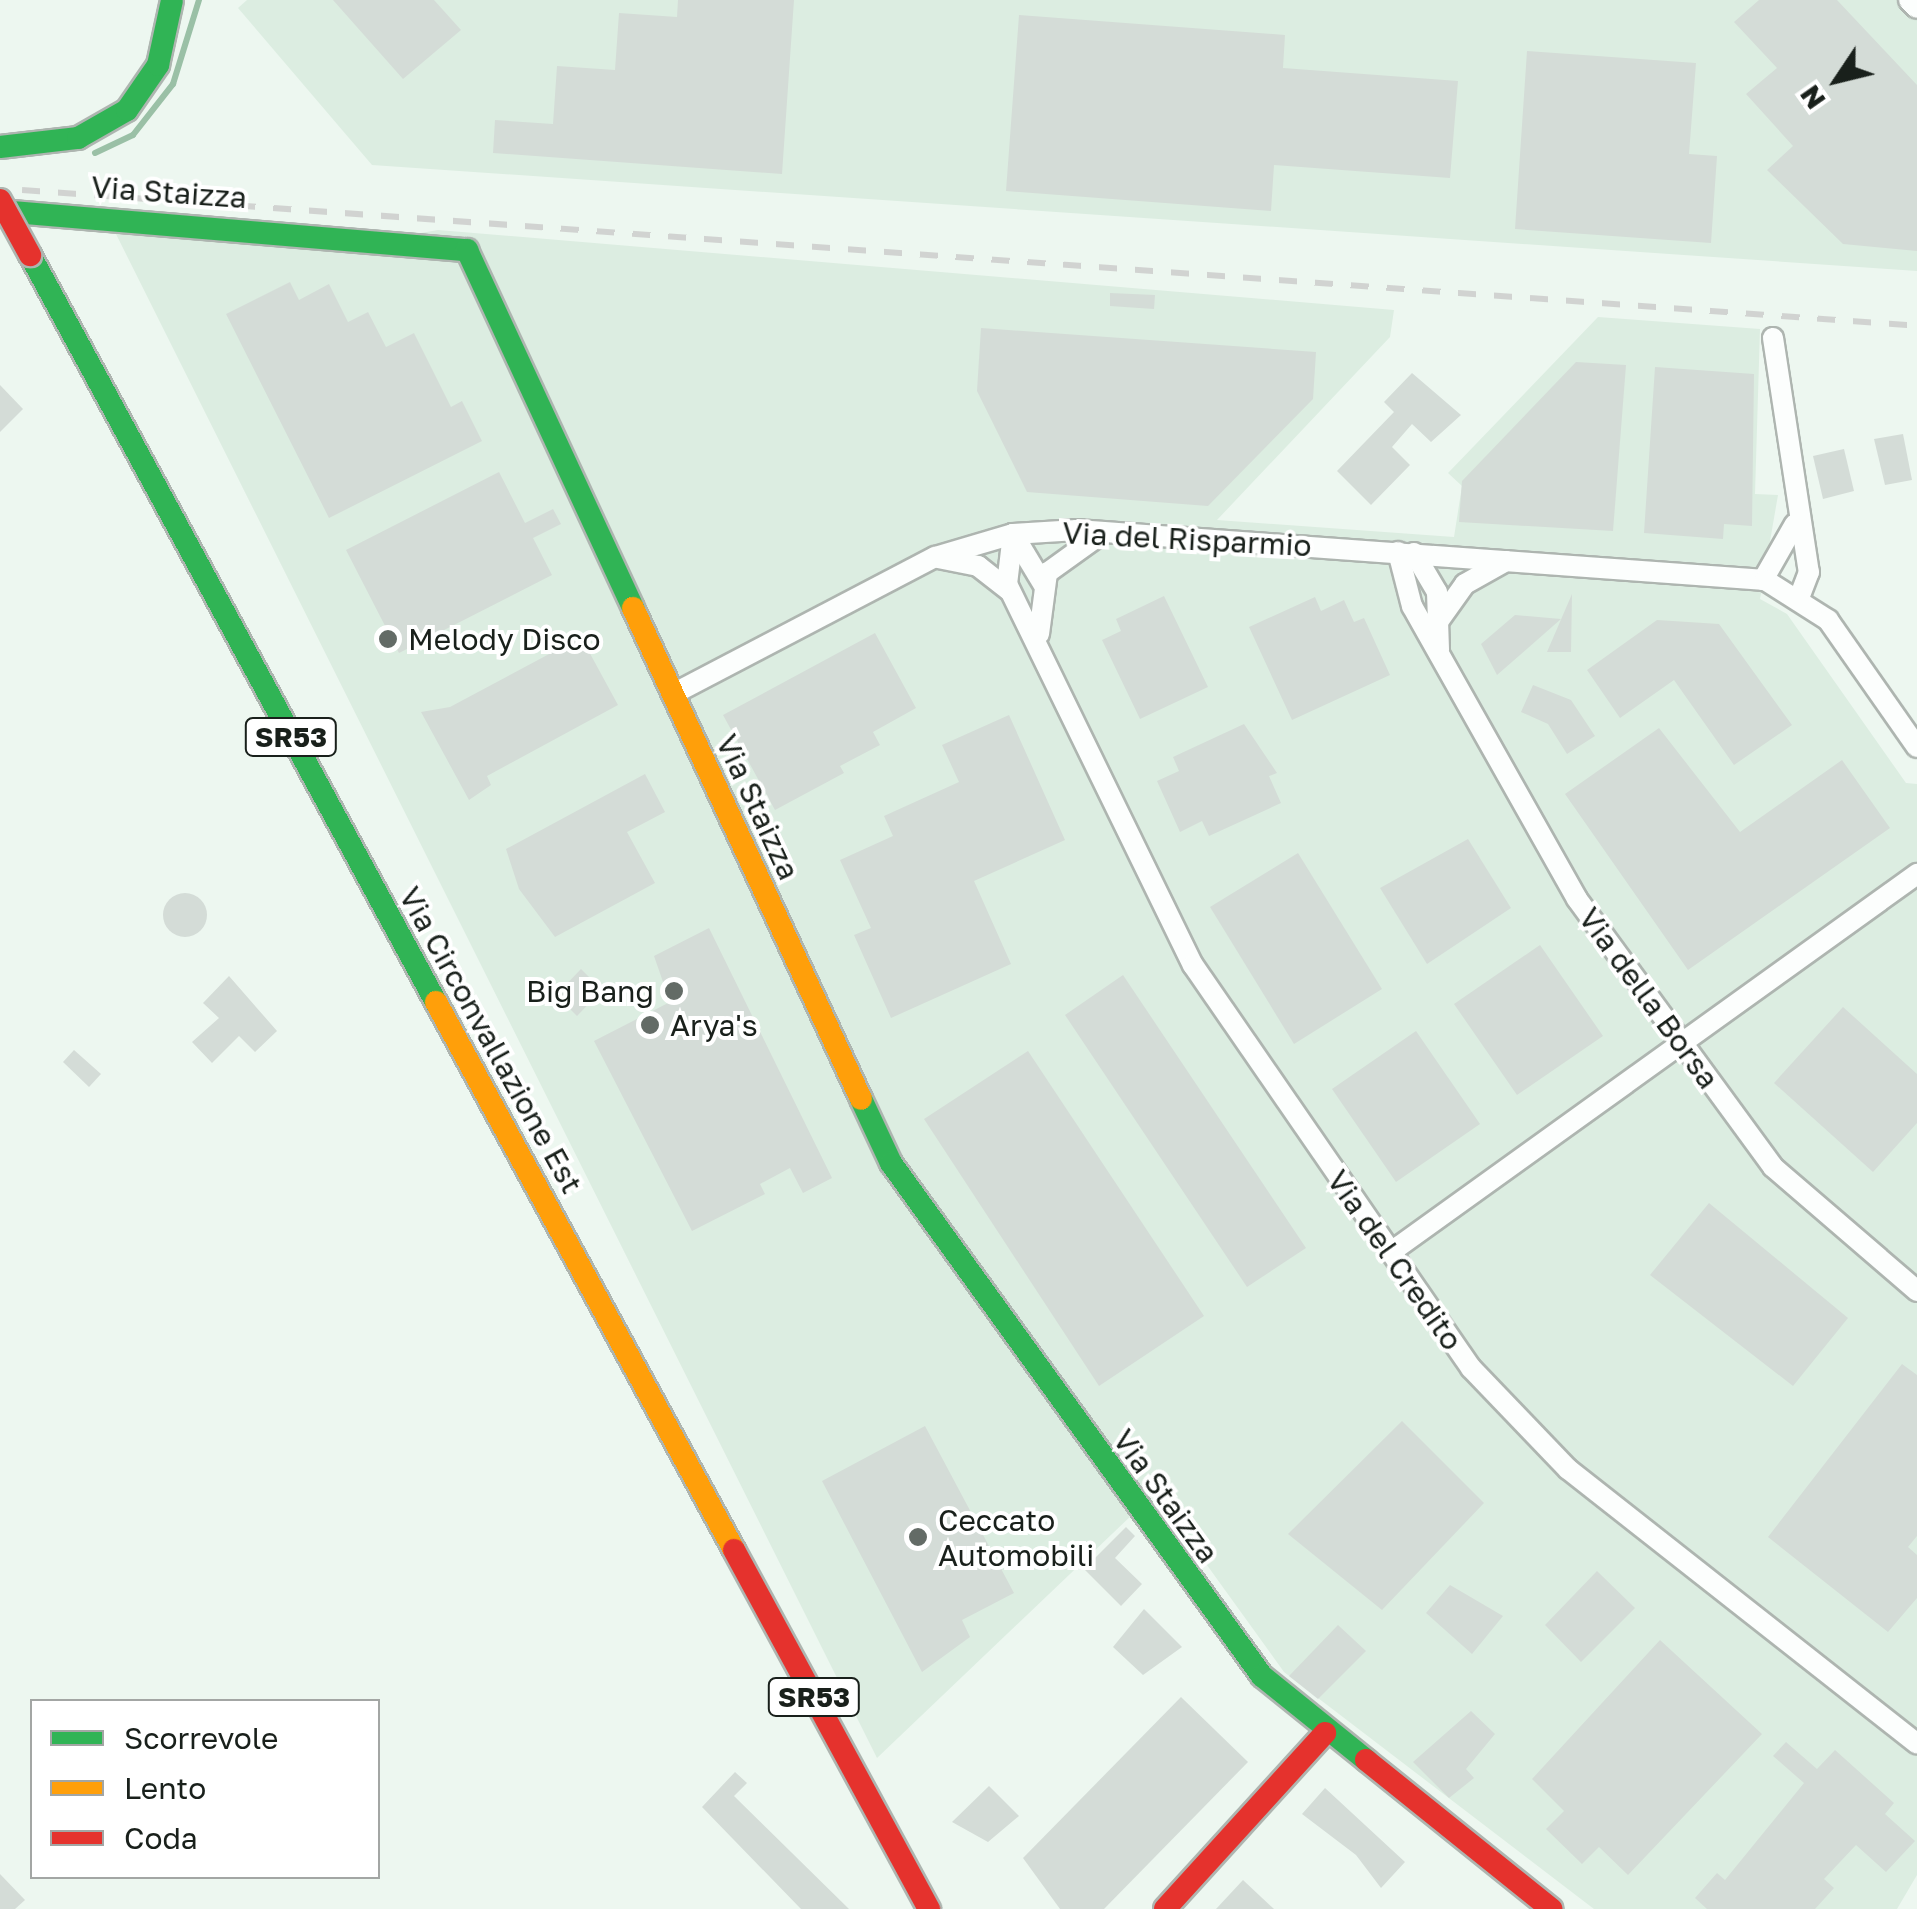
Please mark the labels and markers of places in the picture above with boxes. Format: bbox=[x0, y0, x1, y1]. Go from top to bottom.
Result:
place label: Melody Disco bbox=[408, 621, 601, 657]
marker: Melody Disco bbox=[377, 628, 399, 650]
place label: Big Bang bbox=[526, 973, 654, 1009]
marker: Big Bang bbox=[663, 980, 685, 1002]
place label: Arya's bbox=[670, 1007, 758, 1043]
marker: Arya's bbox=[639, 1014, 661, 1036]
place label: Ceccato Automobili bbox=[938, 1502, 1094, 1572]
marker: Ceccato Automobili bbox=[907, 1526, 929, 1548]

